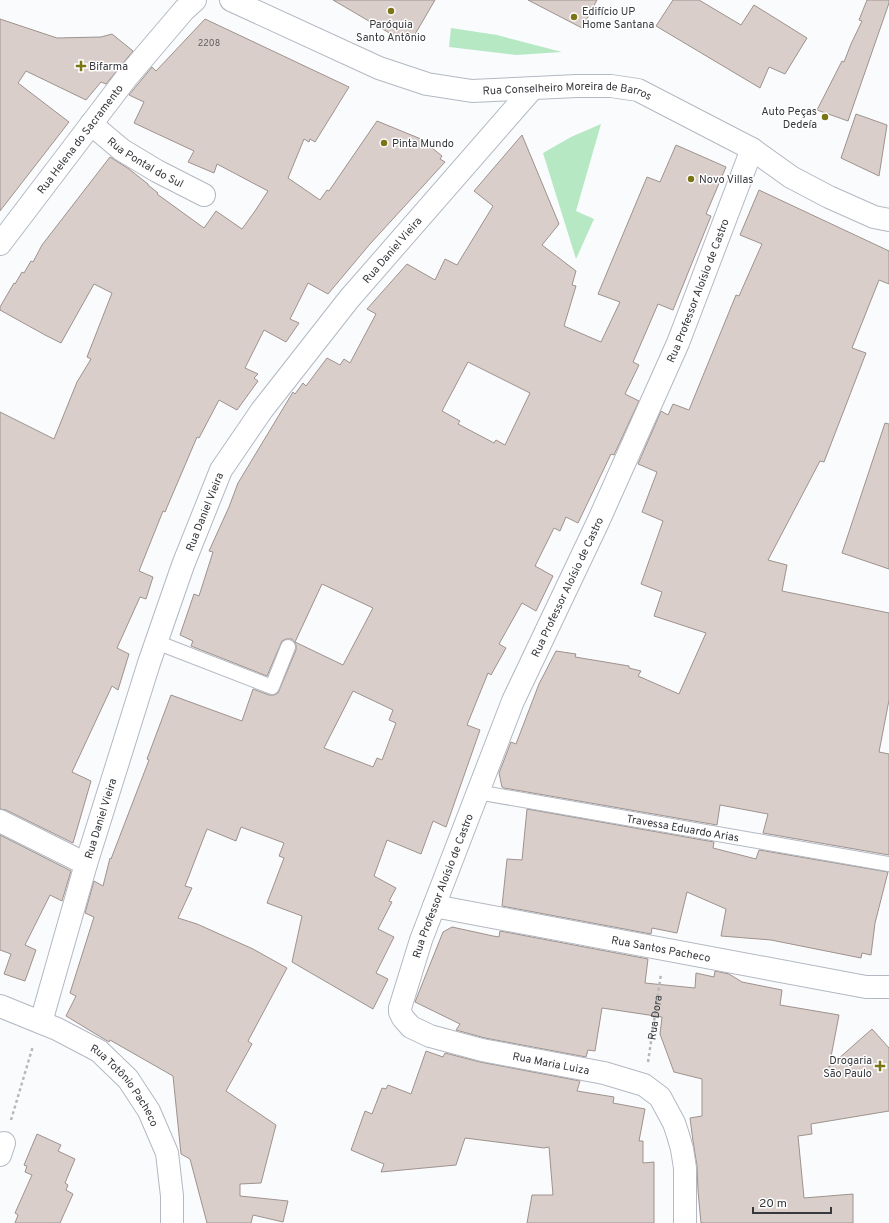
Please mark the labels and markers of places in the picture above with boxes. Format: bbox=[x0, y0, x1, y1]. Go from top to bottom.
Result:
place label: Edifício UP Home Santana bbox=[582, 5, 655, 32]
marker: Paróquia Santo Antônio bbox=[386, 6, 396, 16]
marker: Edifício UP Home Santana bbox=[569, 12, 579, 22]
place label: Paróquia Santo Antônio bbox=[356, 18, 426, 45]
place label: Bifarma bbox=[89, 60, 128, 74]
marker: Bifarma bbox=[76, 61, 86, 71]
place label: Auto Peças Dedeía bbox=[761, 105, 817, 132]
marker: Auto Peças Dedeía bbox=[820, 112, 830, 122]
place label: Pinta Mundo bbox=[392, 137, 454, 151]
marker: Pinta Mundo bbox=[379, 138, 389, 148]
place label: Novo Villas bbox=[699, 173, 753, 187]
marker: Novo Villas bbox=[686, 174, 696, 184]
place label: Drogaria São Paulo bbox=[823, 1054, 872, 1081]
marker: Drogaria São Paulo bbox=[875, 1061, 885, 1071]

